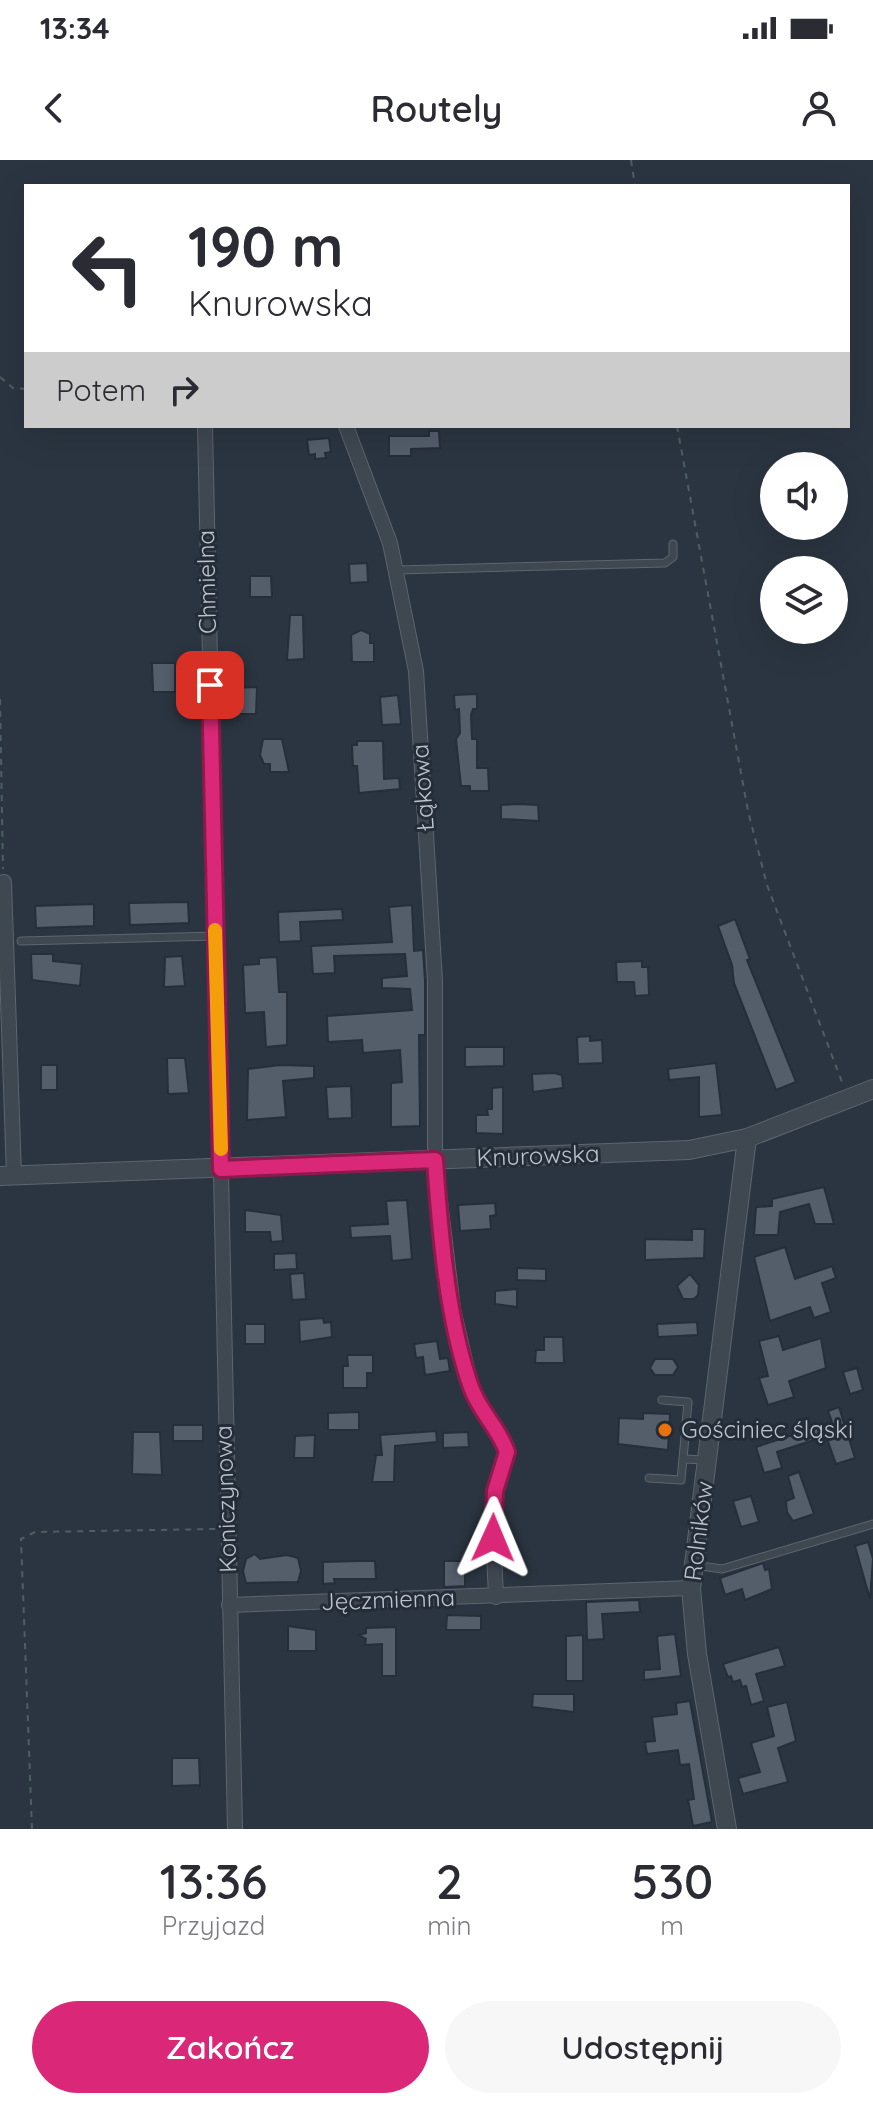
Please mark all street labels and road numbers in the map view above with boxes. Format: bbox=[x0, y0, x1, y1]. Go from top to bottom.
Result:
street label: Chmielna bbox=[190, 530, 222, 634]
street label: Łąkowa bbox=[404, 743, 440, 833]
street label: Knurowska bbox=[476, 1138, 600, 1172]
street label: Koniczynowa bbox=[207, 1425, 243, 1573]
street label: Rolników bbox=[677, 1479, 719, 1583]
street label: Jęczmienna bbox=[320, 1582, 455, 1616]

